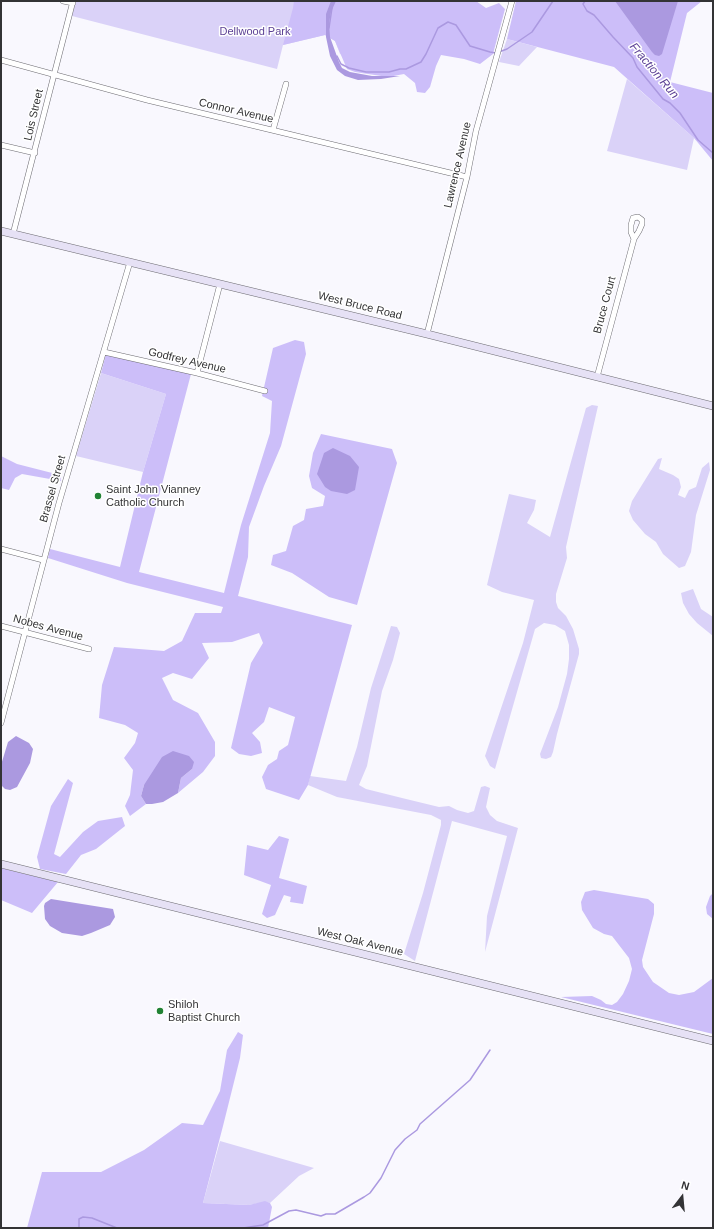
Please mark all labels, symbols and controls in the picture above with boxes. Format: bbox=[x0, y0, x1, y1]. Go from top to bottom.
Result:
park label: Dellwood Park bbox=[220, 25, 290, 39]
water label: Fraction Run bbox=[626, 40, 682, 102]
street label: Lois Street bbox=[22, 88, 46, 142]
street label: Connor Avenue bbox=[197, 96, 275, 126]
street label: Lawrence Avenue bbox=[442, 121, 474, 209]
street label: Bruce Court bbox=[591, 275, 619, 335]
street label: West Bruce Road bbox=[317, 289, 403, 323]
street label: Godfrey Avenue bbox=[147, 346, 227, 376]
street label: Brassel Street bbox=[37, 454, 69, 524]
place label: Saint John Vianney Catholic Church bbox=[106, 483, 201, 509]
marker: Saint John Vianney Catholic Church bbox=[93, 491, 103, 501]
street label: Nobes Avenue bbox=[12, 612, 84, 644]
street label: West Oak Avenue bbox=[316, 925, 404, 959]
place label: Shiloh Baptist Church bbox=[168, 998, 240, 1024]
marker: Shiloh Baptist Church bbox=[155, 1006, 165, 1016]
north arrow bbox=[662, 1177, 702, 1217]
text: N bbox=[680, 1179, 691, 1192]

